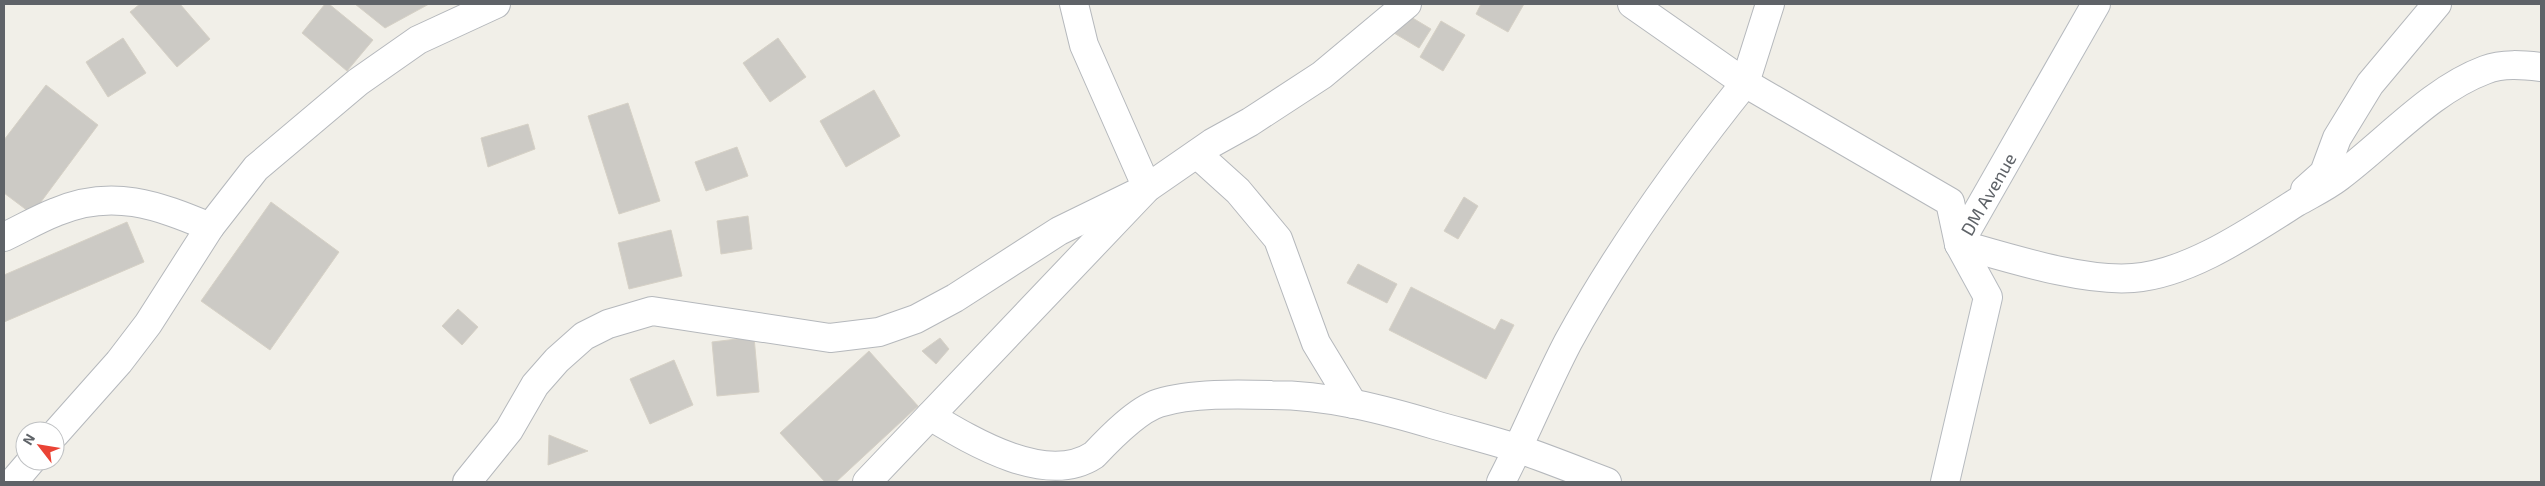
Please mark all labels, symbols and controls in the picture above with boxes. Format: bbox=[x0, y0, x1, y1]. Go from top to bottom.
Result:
street label: DM Avenue bbox=[1956, 149, 2020, 239]
north arrow bbox=[15, 421, 65, 471]
text: N bbox=[19, 430, 38, 448]

